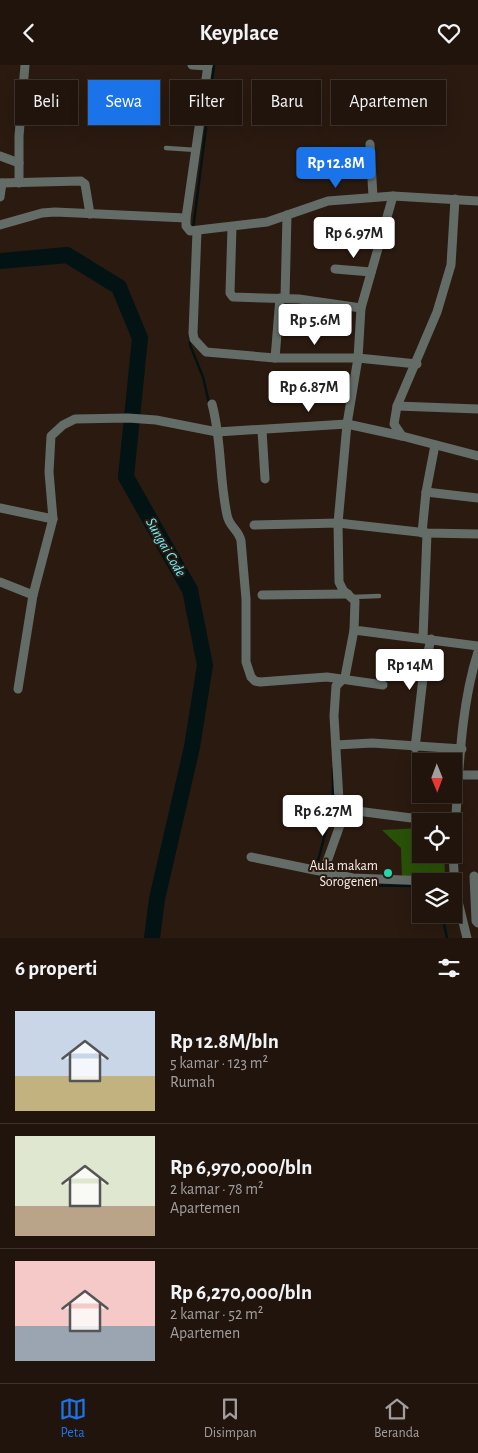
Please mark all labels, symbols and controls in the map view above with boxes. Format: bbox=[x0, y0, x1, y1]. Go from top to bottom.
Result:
icon: back bbox=[15, 19, 43, 47]
icon: heart bbox=[435, 19, 463, 47]
text: Keyplace bbox=[199, 22, 279, 44]
chip: Beli bbox=[15, 80, 78, 125]
chip: Sewa bbox=[88, 80, 160, 125]
chip: Filter bbox=[170, 80, 242, 125]
chip: Baru bbox=[252, 80, 321, 125]
chip: Apartemen bbox=[331, 80, 446, 125]
pin: Rp 12.8M bbox=[284, 147, 388, 189]
text: Rp 12.8M bbox=[307, 155, 365, 171]
pin: Rp 6.97M bbox=[302, 217, 406, 259]
text: Rp 6.97M bbox=[325, 225, 383, 241]
pin: Rp 5.6M bbox=[269, 303, 361, 346]
text: Rp 5.6M bbox=[290, 312, 340, 328]
pin: Rp 6.87M bbox=[257, 371, 361, 413]
text: Rp 6.87M bbox=[280, 379, 338, 395]
water label: Sungai Code bbox=[143, 515, 189, 579]
pin: Rp 14M bbox=[369, 649, 451, 691]
text: Rp 14M bbox=[387, 657, 433, 673]
north arrow bbox=[412, 753, 462, 803]
map controls bbox=[412, 753, 462, 923]
pin: Rp 6.27M bbox=[271, 795, 375, 837]
text: Rp 6.27M bbox=[294, 803, 352, 819]
button: locate bbox=[412, 813, 462, 863]
place label: Aula makam Sorogenen bbox=[310, 859, 378, 889]
marker: Aula makam Sorogenen bbox=[382, 867, 394, 879]
button: layers bbox=[412, 873, 462, 923]
icon: filters bbox=[435, 954, 463, 982]
text: 6 properti bbox=[15, 958, 98, 979]
icon: home bbox=[55, 1031, 115, 1091]
text: Rp 12.8M/bln bbox=[170, 1031, 279, 1052]
text: 5 kamar · 123 m² bbox=[170, 1055, 268, 1071]
text: Rumah bbox=[170, 1074, 215, 1090]
icon: home bbox=[55, 1156, 115, 1216]
text: Rp 6,970,000/bln bbox=[170, 1157, 312, 1178]
text: 2 kamar · 78 m² bbox=[170, 1181, 264, 1197]
text: Apartemen bbox=[170, 1200, 240, 1216]
icon: home bbox=[55, 1281, 115, 1341]
text: Rp 6,270,000/bln bbox=[170, 1282, 312, 1303]
text: 2 kamar · 52 m² bbox=[170, 1306, 263, 1322]
text: Apartemen bbox=[170, 1325, 240, 1341]
tab: Peta bbox=[59, 1395, 87, 1442]
tab: Disimpan bbox=[204, 1395, 257, 1442]
tab: Beranda bbox=[374, 1395, 419, 1442]

